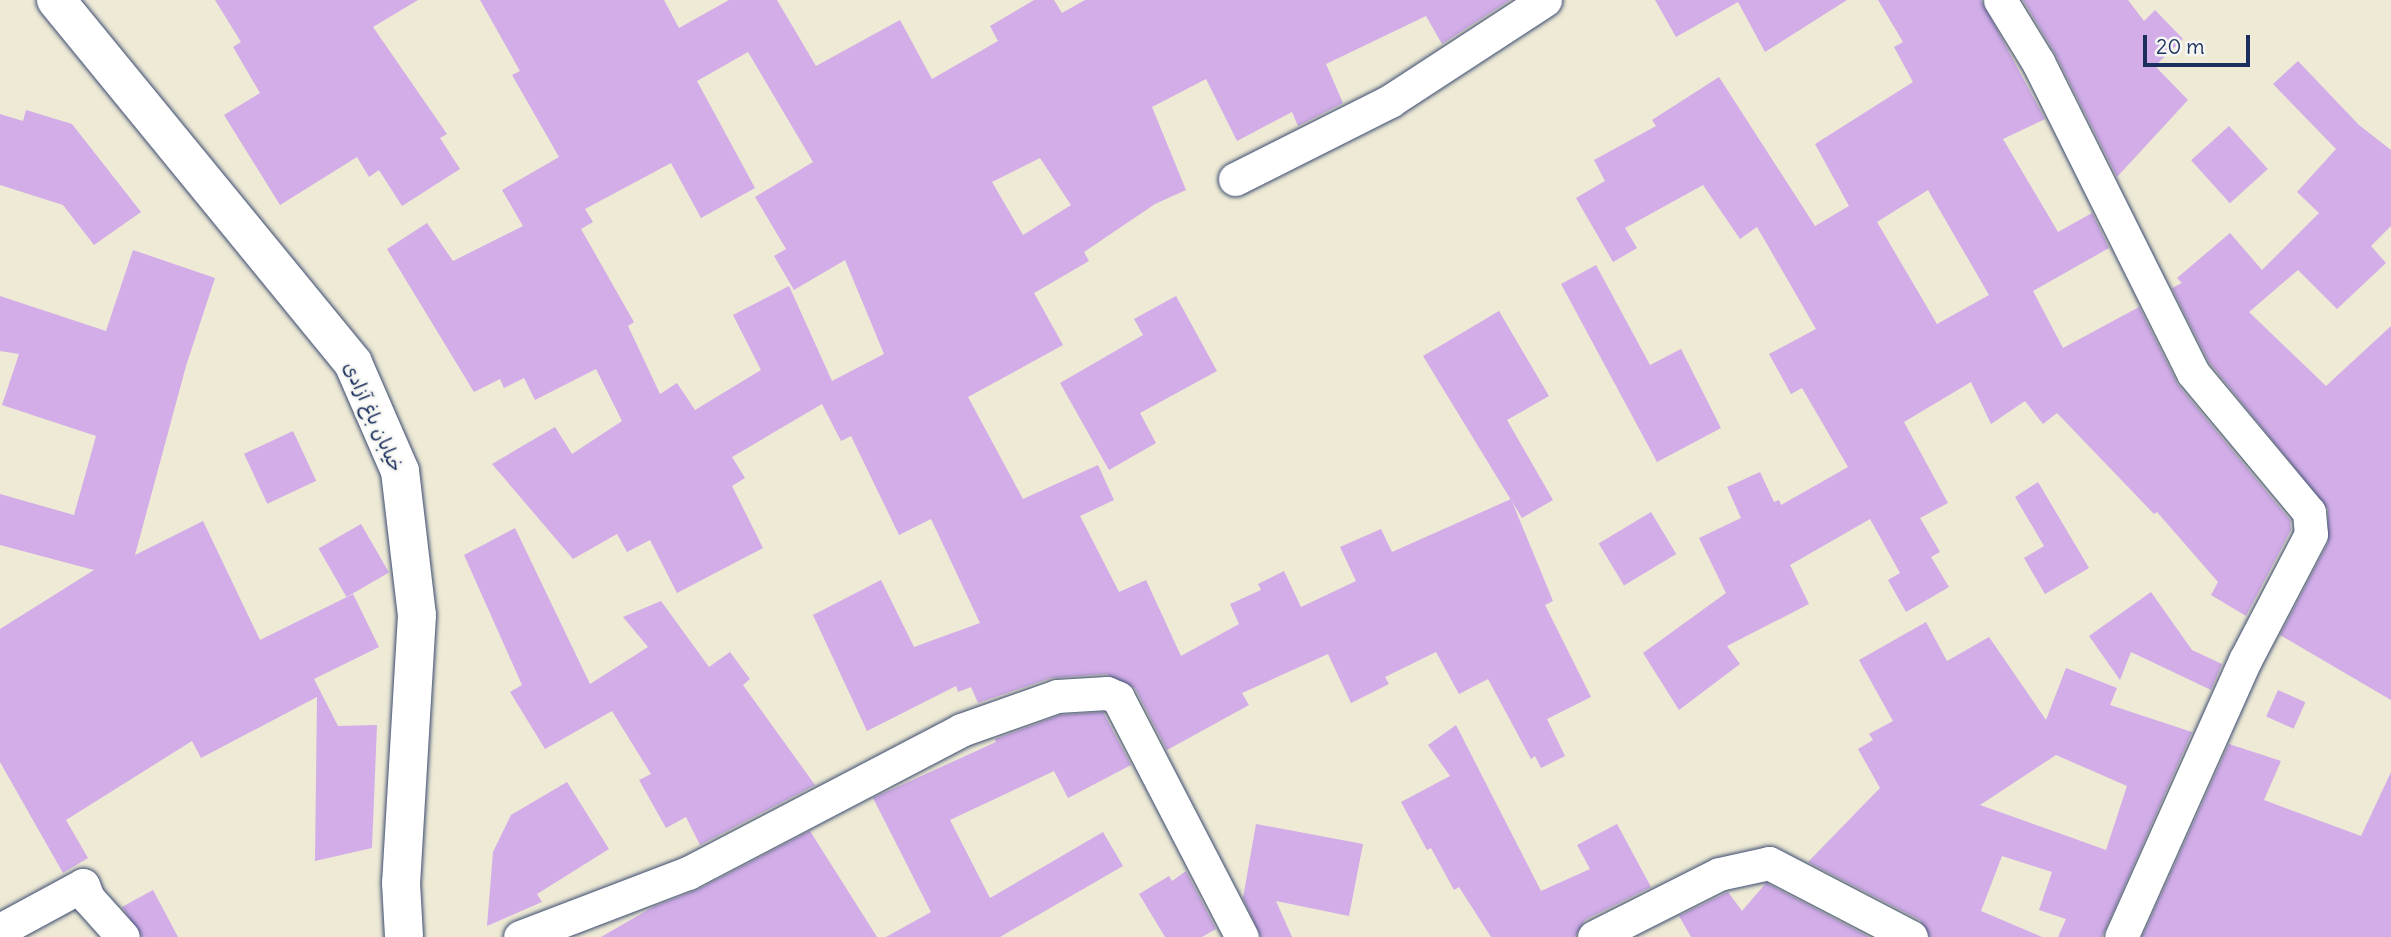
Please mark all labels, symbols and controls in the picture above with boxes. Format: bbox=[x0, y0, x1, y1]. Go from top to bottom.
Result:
scale bar bbox=[2146, 21, 2253, 65]
text: 20 m bbox=[2156, 33, 2205, 60]
street label: خیابان باغ آزادی bbox=[339, 358, 407, 476]

